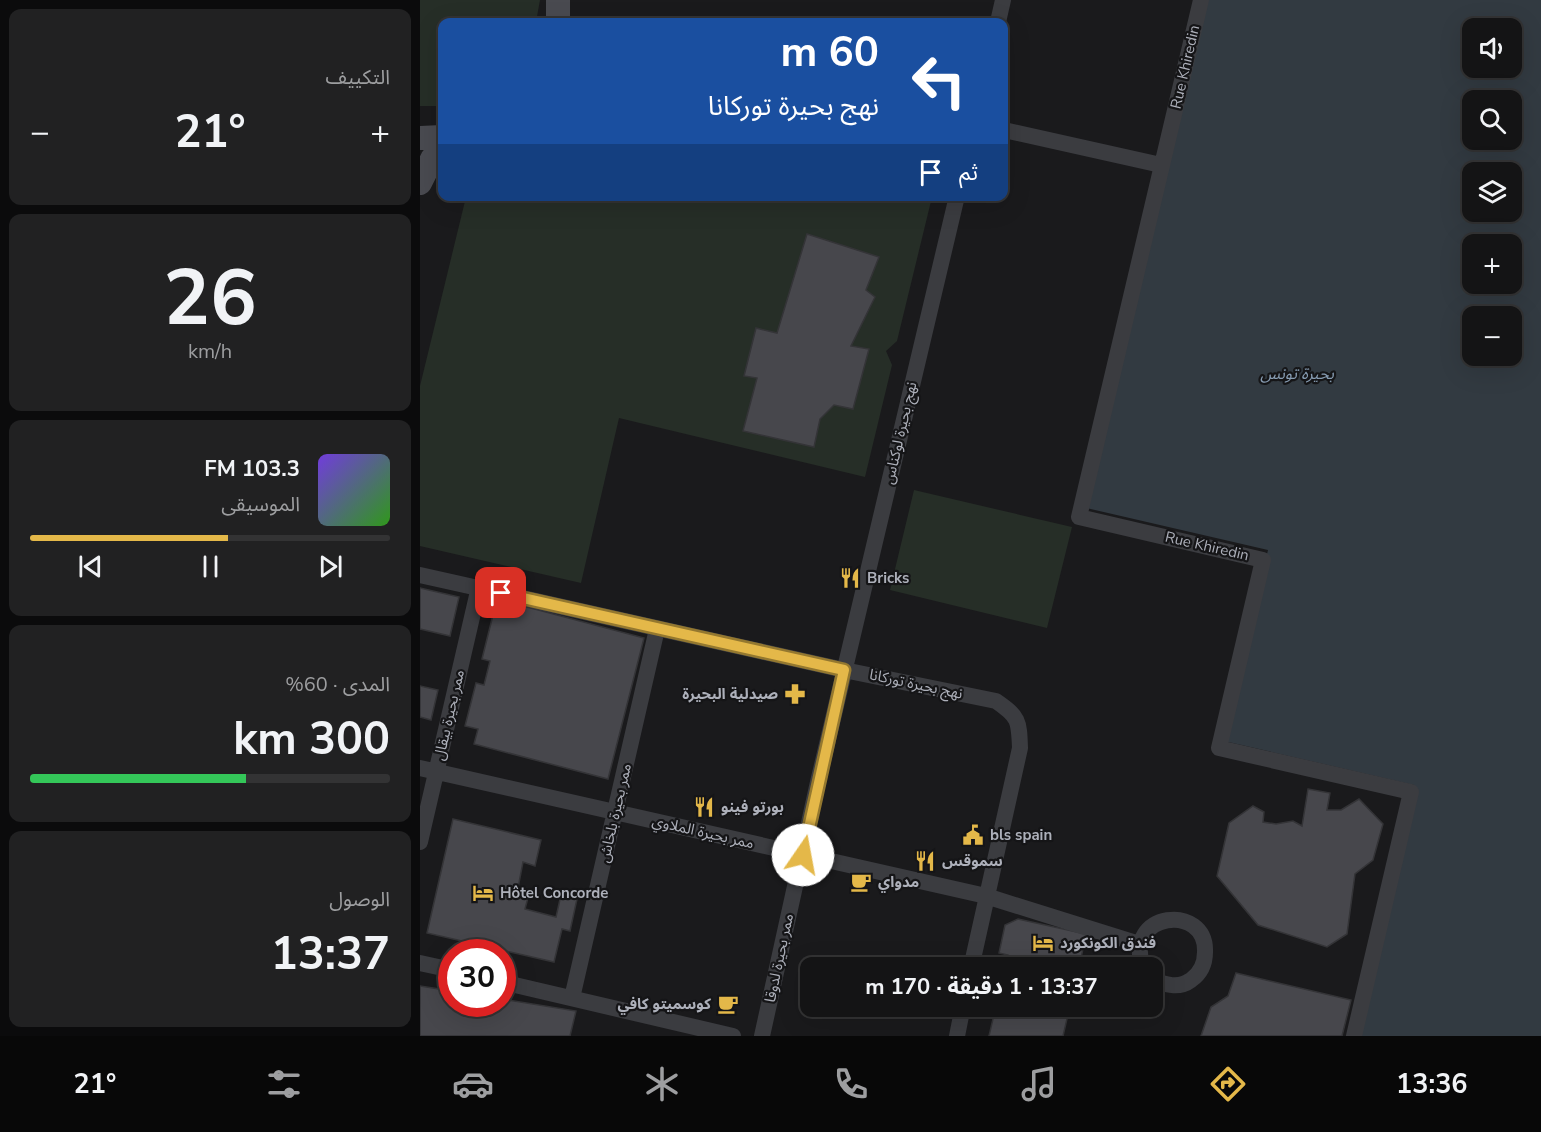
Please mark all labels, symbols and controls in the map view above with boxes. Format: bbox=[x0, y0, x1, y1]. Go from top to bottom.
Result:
map controls bbox=[1462, 18, 1522, 366]
button: sound bbox=[1462, 18, 1522, 78]
street label: Rue Khiredin bbox=[1166, 23, 1204, 111]
text: 60 m bbox=[780, 24, 879, 81]
icon: left bbox=[900, 42, 978, 120]
text: التكييف bbox=[326, 64, 390, 91]
text: نهج بحيرة توركانا bbox=[708, 88, 879, 125]
button: search bbox=[1462, 90, 1522, 150]
text: 21° bbox=[174, 102, 246, 163]
text: − bbox=[30, 110, 50, 155]
text: + bbox=[370, 110, 390, 155]
icon: arrive bbox=[914, 156, 947, 189]
text: ثم bbox=[959, 158, 978, 188]
button: layers bbox=[1462, 162, 1522, 222]
button: + bbox=[1462, 234, 1522, 294]
text: 26 bbox=[163, 245, 257, 352]
button: − bbox=[1462, 306, 1522, 366]
text: km/h bbox=[188, 338, 232, 365]
water label: بحيرة تونس bbox=[1260, 363, 1335, 385]
street label: نهج بحيرة لوكناس bbox=[879, 380, 923, 487]
text: 103.3 FM bbox=[204, 454, 300, 484]
text: الموسيقى bbox=[221, 491, 300, 518]
street label: Rue Khiredin bbox=[1163, 527, 1251, 565]
icon: previous bbox=[74, 550, 107, 583]
icon: pause bbox=[194, 550, 227, 583]
icon: next bbox=[314, 550, 347, 583]
restaurant icon: Bricks bbox=[838, 566, 862, 590]
pin bbox=[475, 567, 526, 618]
place label: Bricks bbox=[867, 568, 909, 588]
icon: arrive bbox=[484, 576, 517, 609]
street label: نهج بحيرة توركانا bbox=[867, 664, 965, 706]
street label: ممر بحيرة بيقال bbox=[429, 668, 469, 762]
text: المدى · 60% bbox=[285, 671, 390, 698]
pharmacy icon: صيدلية البحيرة bbox=[783, 682, 807, 706]
place label: صيدلية البحيرة bbox=[682, 684, 778, 704]
text: 300 km bbox=[233, 709, 390, 770]
street label: ممر بحيرة بلخاش bbox=[594, 761, 636, 865]
restaurant icon: بورتو فينو bbox=[692, 795, 716, 819]
place label: بورتو فينو bbox=[721, 797, 784, 817]
street label: ممر بحيرة الملاوي bbox=[650, 811, 756, 855]
position arrow bbox=[771, 823, 835, 887]
public building icon: bls spain bbox=[961, 823, 985, 847]
place label: bls spain bbox=[990, 825, 1052, 845]
restaurant icon: سموقس bbox=[913, 849, 937, 873]
place label: سموقس bbox=[942, 851, 1003, 871]
cafe icon: مدواي bbox=[849, 870, 873, 894]
place label: مدواي bbox=[878, 872, 919, 893]
hotel icon: Hôtel Concorde bbox=[471, 881, 495, 905]
place label: Hôtel Concorde bbox=[500, 883, 608, 903]
text: الوصول bbox=[329, 886, 390, 913]
street label: ممر بحيرة لدوقا bbox=[760, 912, 798, 1004]
text: 13:37 bbox=[271, 924, 390, 985]
hotel icon: فندق الكونكورد bbox=[1031, 931, 1055, 955]
place label: فندق الكونكورد bbox=[1060, 933, 1156, 953]
speed limit sign: 30 bbox=[438, 939, 516, 1017]
text: 13:37 · 1 دقيقة · 170 m bbox=[865, 972, 1098, 1002]
cafe icon: كوسميتو كافي bbox=[716, 992, 740, 1016]
place label: كوسميتو كافي bbox=[617, 994, 711, 1015]
icon: filters bbox=[263, 1063, 305, 1105]
icon: car bbox=[452, 1063, 494, 1105]
icon: climate bbox=[641, 1063, 683, 1105]
icon: phone bbox=[830, 1063, 872, 1105]
icon: music bbox=[1018, 1063, 1060, 1105]
icon: directions bbox=[1207, 1063, 1249, 1105]
text: 21° bbox=[74, 1066, 116, 1103]
text: 13:36 bbox=[1396, 1066, 1468, 1103]

